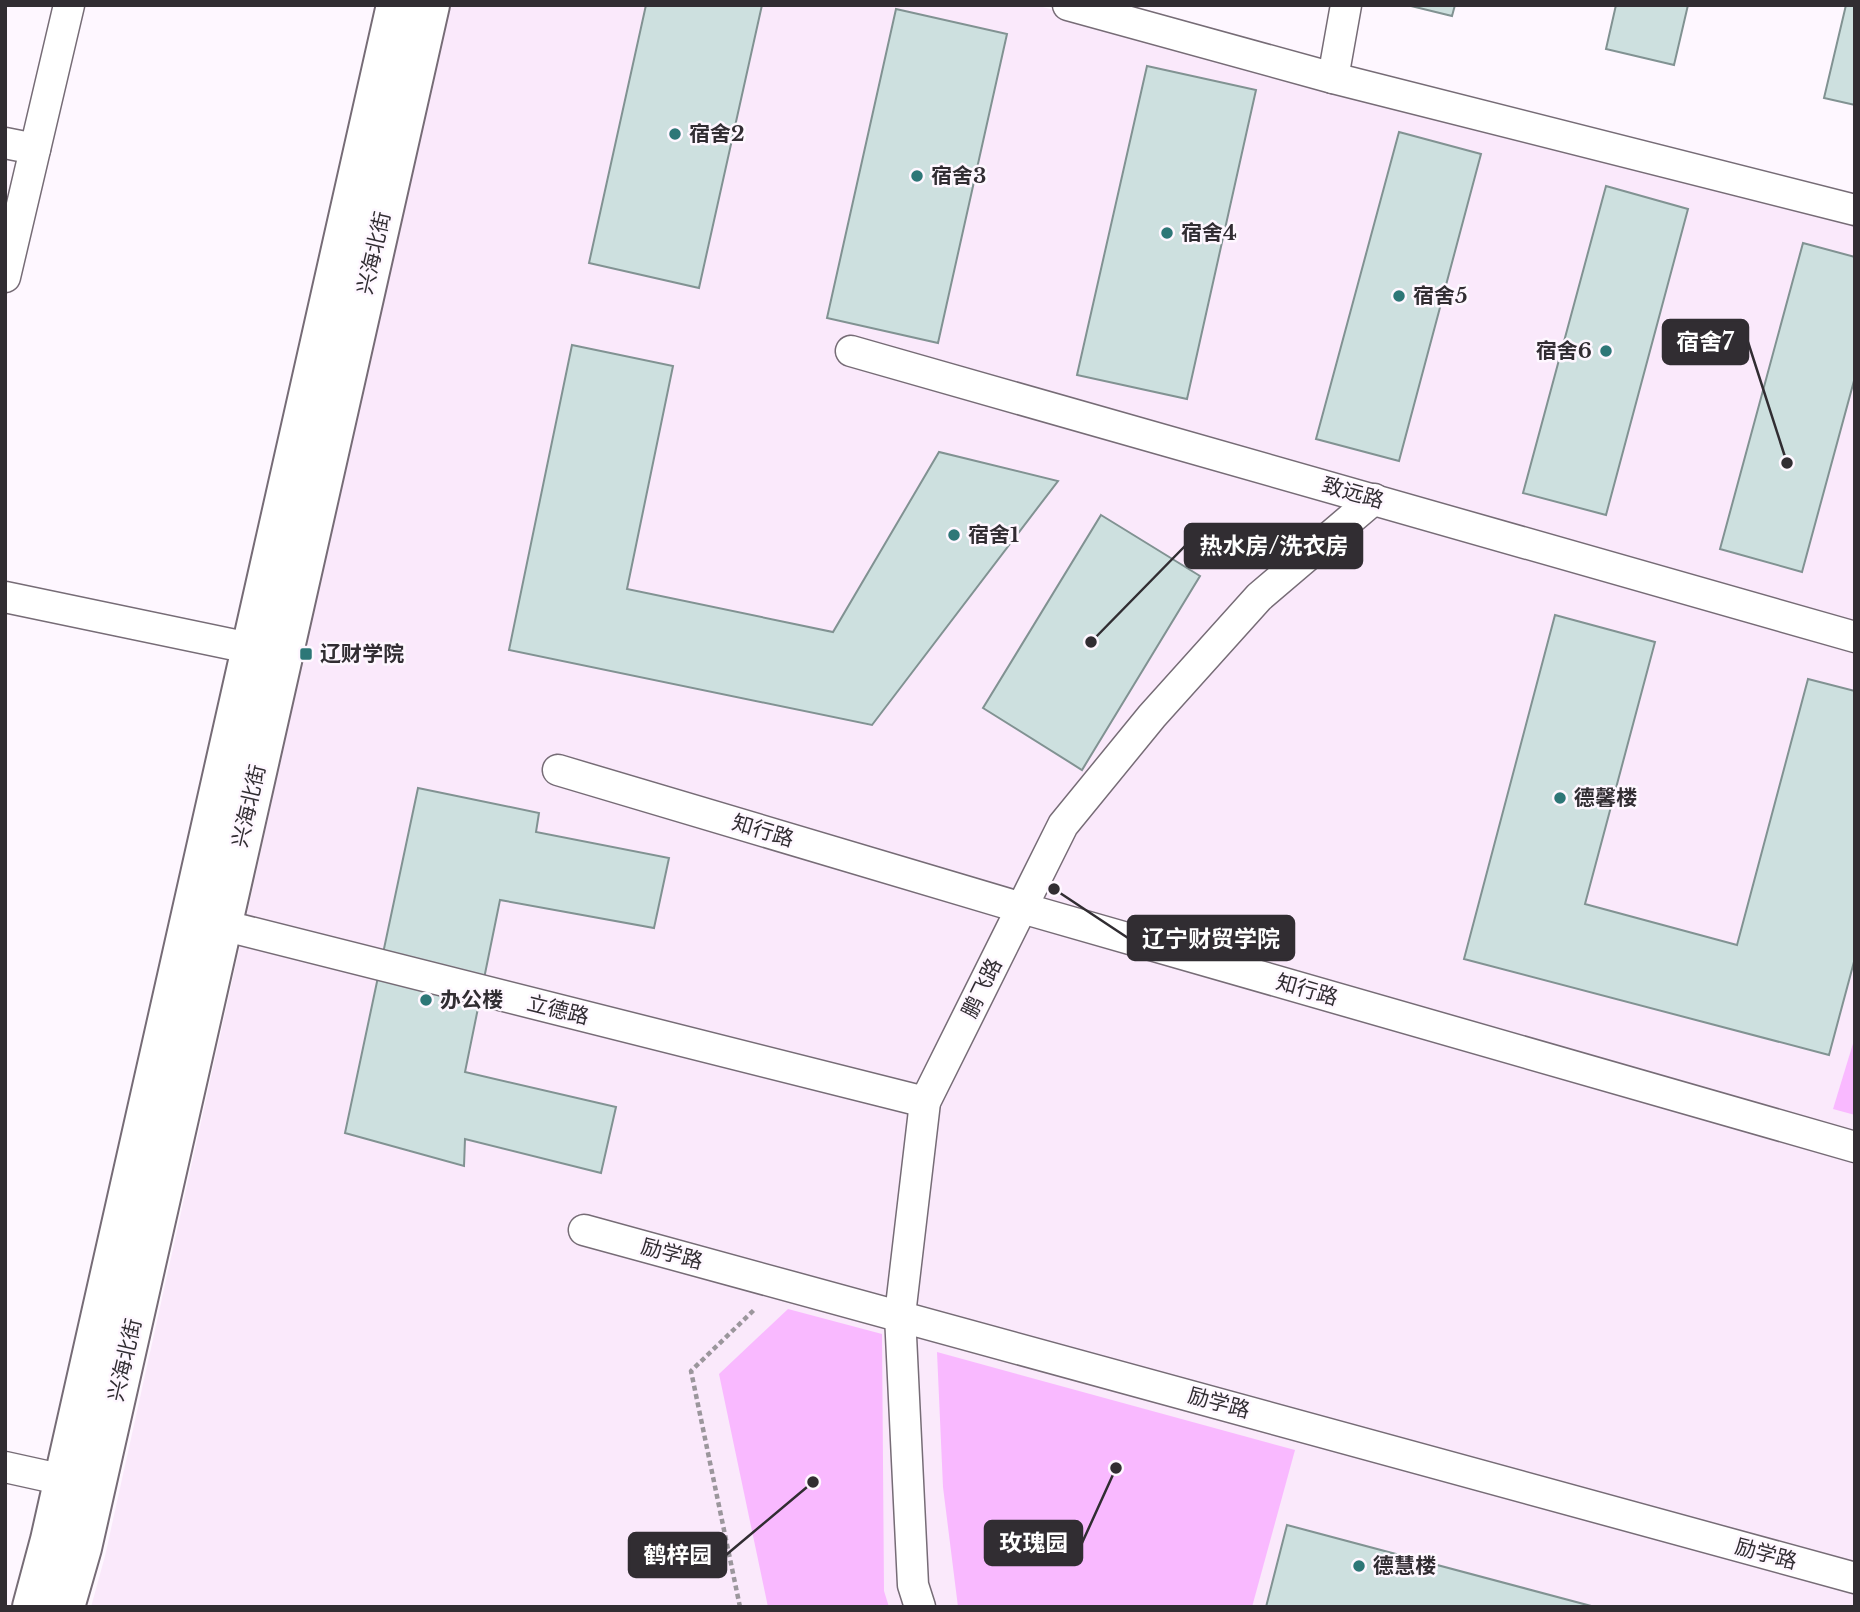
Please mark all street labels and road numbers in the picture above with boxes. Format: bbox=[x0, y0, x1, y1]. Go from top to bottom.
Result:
street label: 兴海北街 bbox=[352, 209, 396, 297]
street label: 致远路 bbox=[1319, 472, 1387, 514]
street label: 兴海北街 bbox=[227, 762, 271, 850]
street label: 知行路 bbox=[729, 809, 797, 853]
street label: 鹏飞路 bbox=[957, 954, 1007, 1022]
street label: 知行路 bbox=[1273, 969, 1341, 1011]
street label: 立德路 bbox=[524, 990, 592, 1030]
street label: 励学路 bbox=[638, 1233, 706, 1275]
street label: 兴海北街 bbox=[103, 1316, 147, 1404]
street label: 励学路 bbox=[1185, 1382, 1253, 1424]
street label: 励学路 bbox=[1732, 1533, 1800, 1575]

